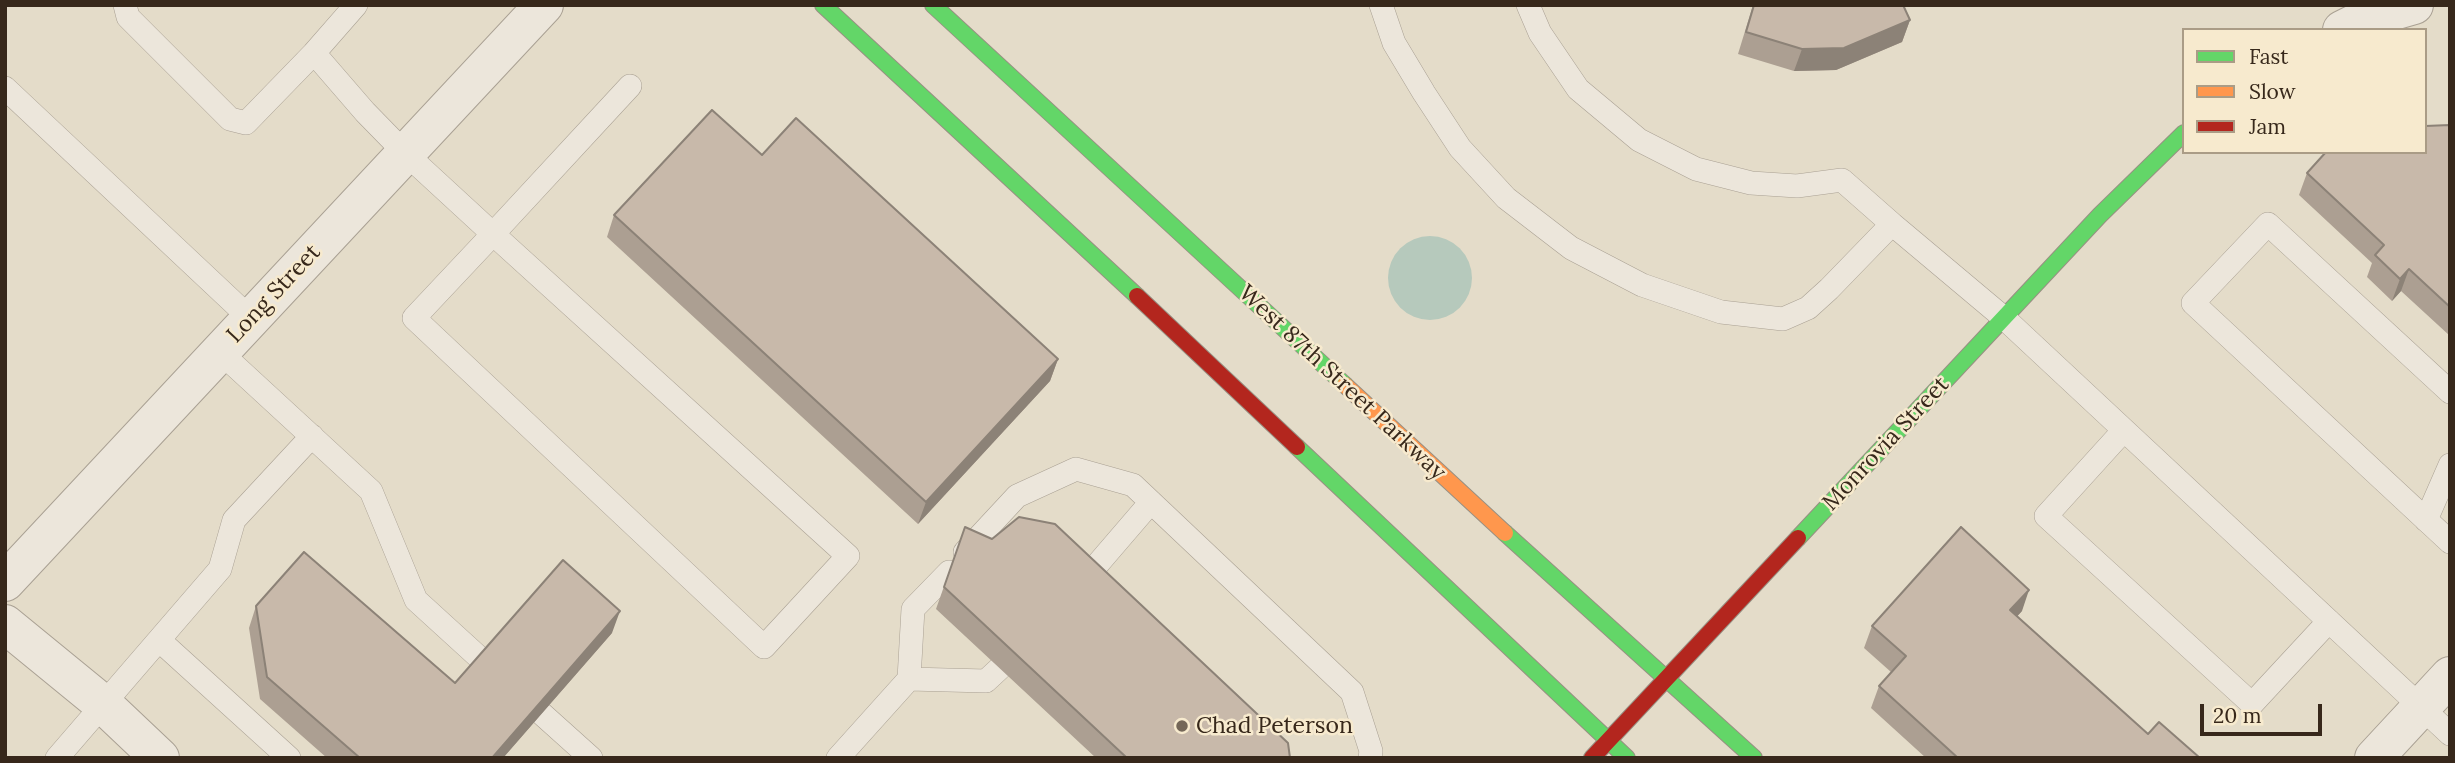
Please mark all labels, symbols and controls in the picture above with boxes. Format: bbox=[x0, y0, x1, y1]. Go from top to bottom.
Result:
legend bbox=[2182, 28, 2427, 154]
text: Fast bbox=[2249, 43, 2288, 70]
text: Slow bbox=[2249, 78, 2296, 105]
text: Jam bbox=[2249, 113, 2286, 140]
street label: Long Street bbox=[221, 239, 327, 349]
street label: West 87th Street Parkway bbox=[1233, 280, 1451, 486]
street label: Monrovia Street bbox=[1817, 371, 1955, 517]
scale bar bbox=[2203, 690, 2326, 734]
text: 20 m bbox=[2213, 702, 2262, 729]
place label: Chad Peterson bbox=[1196, 712, 1353, 740]
marker: Chad Peterson bbox=[1174, 718, 1190, 734]

